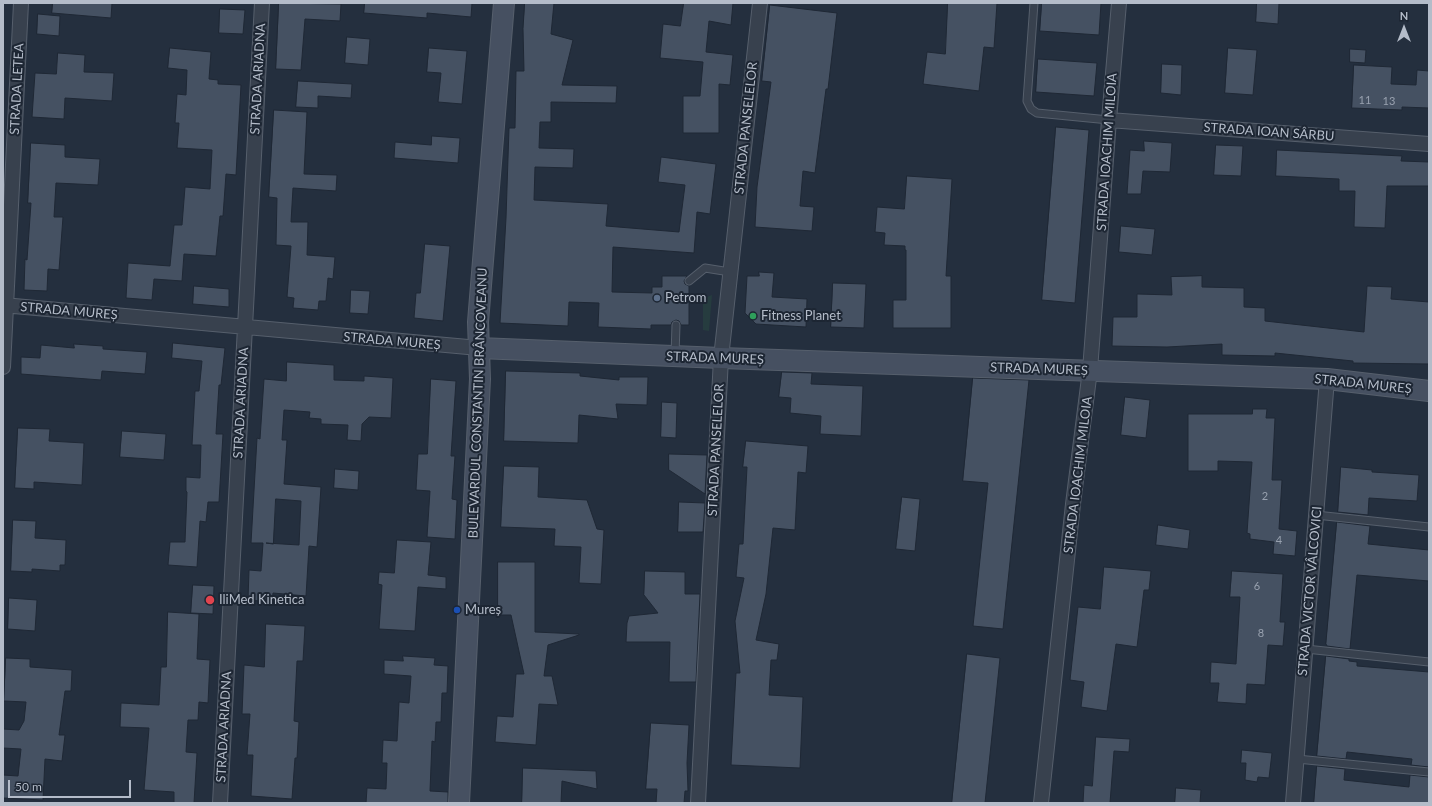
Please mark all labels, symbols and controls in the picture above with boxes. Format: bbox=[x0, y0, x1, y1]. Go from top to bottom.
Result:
north arrow bbox=[1384, 8, 1424, 48]
text: N bbox=[1400, 9, 1408, 22]
street label: STRADA ARIADNA bbox=[247, 23, 269, 135]
street label: STRADA LETEA bbox=[7, 43, 27, 135]
street label: STRADA PANSELELOR bbox=[731, 61, 761, 195]
street label: STRADA IOACHIM MILOIA bbox=[1094, 73, 1120, 231]
house number: 11 bbox=[1359, 93, 1371, 107]
house number: 13 bbox=[1383, 94, 1395, 108]
street label: STRADA IOAN SÂRBU bbox=[1203, 120, 1335, 144]
street label: BULEVARDUL CONSTANTIN BRÂNCOVEANU bbox=[465, 267, 491, 539]
place label: Petrom bbox=[665, 290, 706, 306]
marker: Petrom bbox=[652, 293, 662, 303]
street label: STRADA MUREȘ bbox=[20, 299, 118, 323]
place label: Fitness Planet bbox=[761, 308, 841, 324]
marker: Fitness Planet bbox=[748, 311, 758, 321]
street label: STRADA MUREȘ bbox=[343, 329, 441, 353]
street label: STRADA ARIADNA bbox=[230, 347, 252, 459]
street label: STRADA MUREȘ bbox=[666, 348, 764, 368]
street label: STRADA MUREȘ bbox=[990, 359, 1088, 379]
street label: STRADA MUREȘ bbox=[1314, 371, 1412, 397]
street label: STRADA PANSELELOR bbox=[705, 383, 727, 517]
street label: STRADA IOACHIM MILOIA bbox=[1061, 396, 1095, 554]
house number: 2 bbox=[1262, 489, 1268, 503]
street label: STRADA VICTOR VÂLCOVICI bbox=[1295, 506, 1325, 676]
house number: 4 bbox=[1276, 533, 1282, 547]
house number: 6 bbox=[1254, 579, 1260, 593]
place label: IliMed Kinetica bbox=[219, 592, 304, 608]
marker: IliMed Kinetica bbox=[204, 594, 216, 606]
place label: Mureș bbox=[465, 602, 501, 618]
marker: Mureș bbox=[452, 605, 462, 615]
house number: 8 bbox=[1258, 626, 1264, 640]
street label: STRADA ARIADNA bbox=[213, 671, 235, 783]
scale bar bbox=[10, 772, 133, 798]
text: 50 m bbox=[15, 779, 42, 794]

